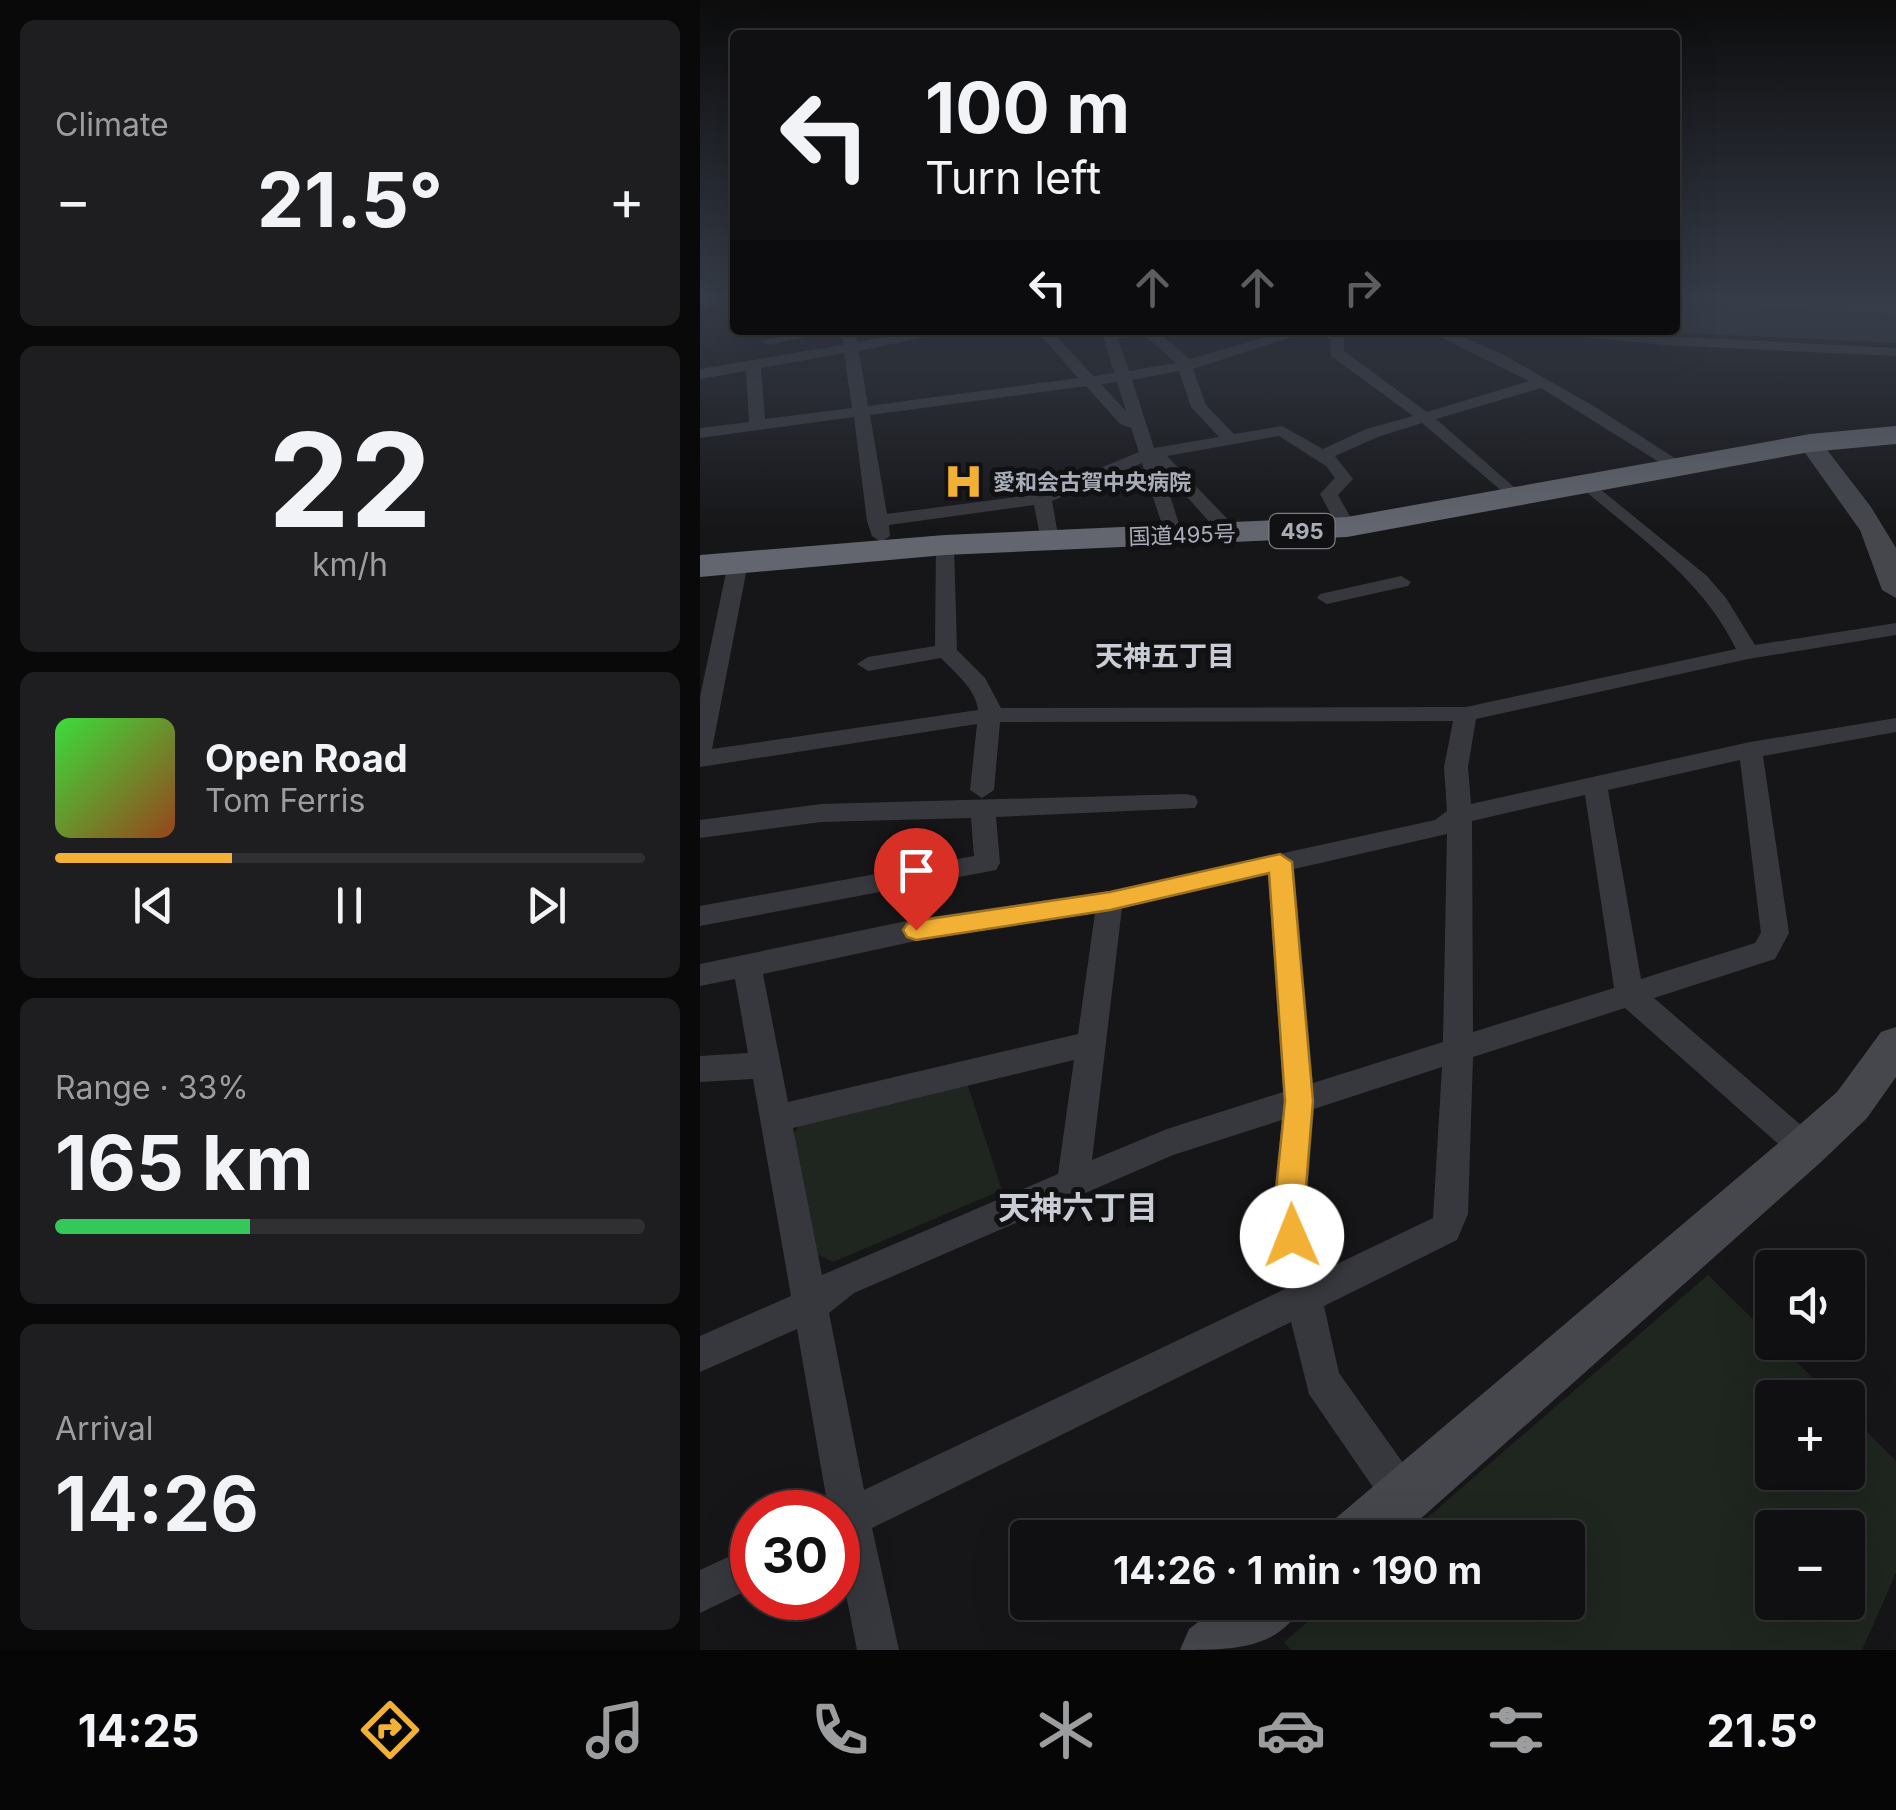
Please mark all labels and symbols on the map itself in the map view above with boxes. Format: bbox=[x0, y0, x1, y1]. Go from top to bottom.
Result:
hospital icon: 愛和会古賀中央病院 bbox=[942, 461, 984, 503]
place label: 愛和会古賀中央病院 bbox=[993, 469, 1191, 495]
road number: 495 bbox=[1270, 514, 1334, 548]
street label: 国道495号 bbox=[1128, 520, 1236, 550]
district label: 天神五丁目 bbox=[1095, 639, 1235, 673]
pin bbox=[874, 828, 959, 931]
position arrow bbox=[1240, 1184, 1344, 1288]
district label: 天神六丁目 bbox=[998, 1188, 1158, 1227]
speed limit sign: 30 bbox=[730, 1490, 860, 1620]

